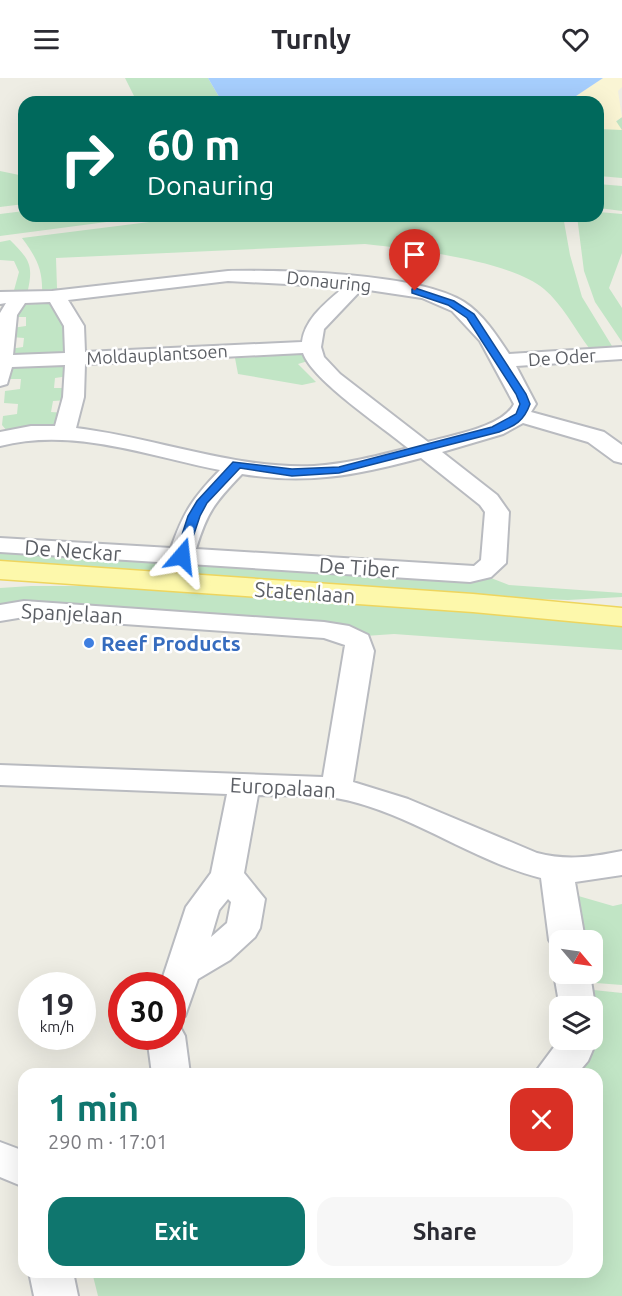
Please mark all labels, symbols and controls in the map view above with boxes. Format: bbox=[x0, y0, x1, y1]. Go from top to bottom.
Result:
icon: menu bbox=[30, 23, 63, 56]
icon: heart bbox=[559, 23, 592, 56]
text: Turnly bbox=[271, 24, 351, 54]
icon: right bbox=[48, 120, 126, 198]
text: 60 m bbox=[147, 121, 241, 168]
text: Donauring bbox=[147, 170, 274, 200]
pin bbox=[389, 229, 440, 291]
icon: arrive bbox=[398, 238, 431, 271]
street label: Donauring bbox=[286, 267, 372, 295]
street label: Moldauplantsoen bbox=[86, 340, 228, 368]
street label: De Oder bbox=[527, 345, 597, 369]
position arrow bbox=[150, 524, 214, 588]
street label: De Neckar bbox=[24, 535, 122, 565]
street label: De Tiber bbox=[318, 552, 400, 582]
street label: Statenlaan bbox=[254, 577, 356, 607]
street label: Spanjelaan bbox=[20, 598, 124, 628]
place label: Reef Products bbox=[101, 631, 241, 655]
marker: Reef Products bbox=[82, 636, 96, 650]
street label: Europalaan bbox=[229, 772, 337, 802]
north arrow bbox=[549, 930, 603, 984]
map controls bbox=[549, 930, 603, 1050]
speed limit sign: 30 bbox=[108, 972, 186, 1050]
text: 19 bbox=[40, 987, 74, 1021]
button: layers bbox=[549, 996, 603, 1050]
text: km/h bbox=[40, 1018, 74, 1035]
text: 1 min bbox=[48, 1087, 139, 1128]
button: close bbox=[510, 1088, 573, 1151]
text: 290 m · 17:01 bbox=[48, 1130, 168, 1153]
button: Exit bbox=[48, 1197, 305, 1266]
button: Share bbox=[317, 1197, 573, 1266]

